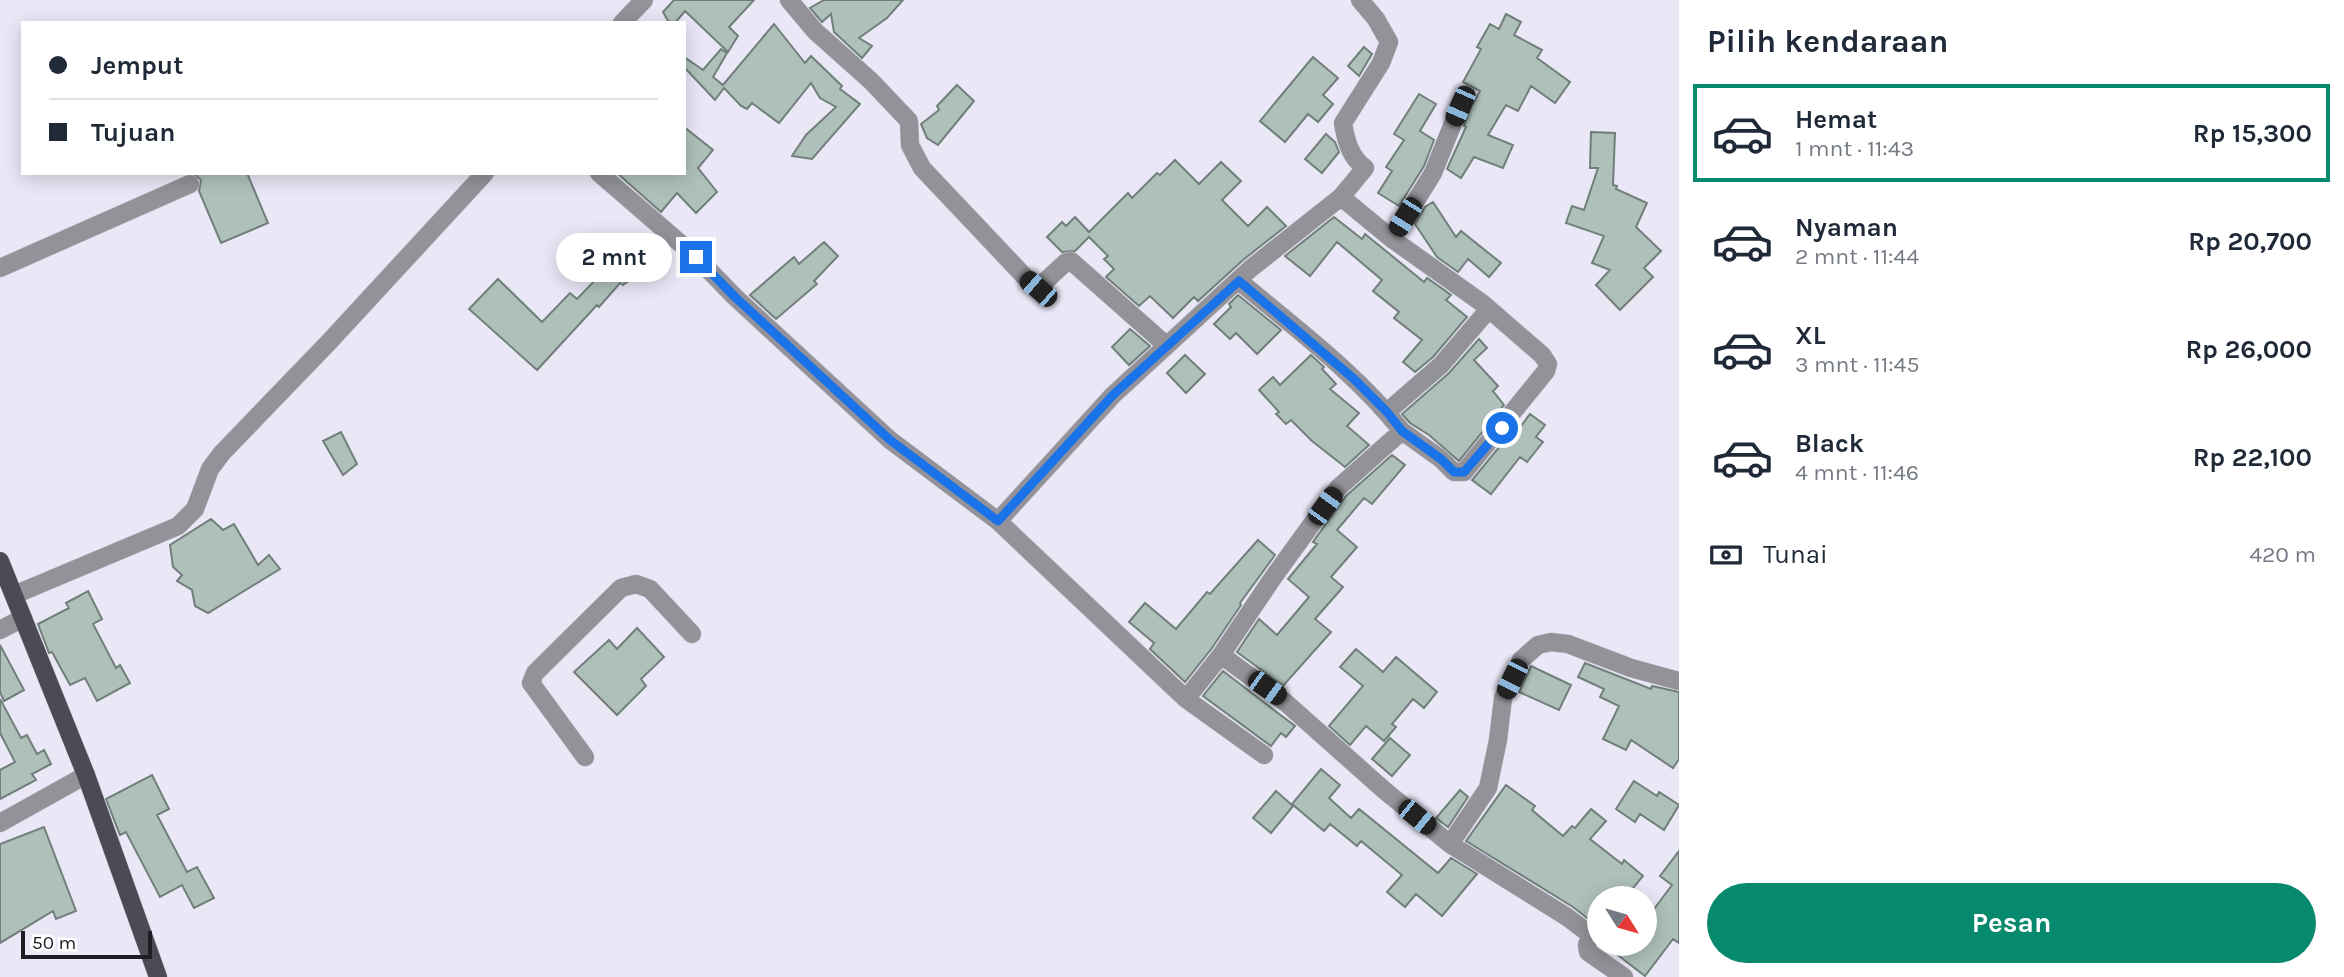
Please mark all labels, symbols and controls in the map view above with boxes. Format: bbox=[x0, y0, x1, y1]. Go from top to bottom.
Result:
text: Pilih kendaraan bbox=[1707, 23, 1948, 60]
text: Jemput bbox=[91, 50, 183, 81]
car bbox=[1442, 83, 1479, 129]
icon: car bbox=[1711, 102, 1774, 165]
text: Hemat bbox=[1795, 104, 1877, 135]
text: Tujuan bbox=[91, 117, 175, 148]
text: Rp 15,300 bbox=[2193, 118, 2312, 149]
text: 1 mnt · 11:43 bbox=[1795, 135, 1914, 162]
car bbox=[1385, 194, 1426, 240]
icon: car bbox=[1711, 210, 1774, 273]
text: Nyaman bbox=[1795, 212, 1898, 243]
text: Rp 20,700 bbox=[2188, 226, 2312, 257]
callout: 2 mnt bbox=[556, 232, 672, 282]
route end bbox=[680, 241, 712, 273]
text: 2 mnt · 11:44 bbox=[1795, 243, 1919, 270]
text: 2 mnt bbox=[582, 244, 646, 271]
car bbox=[1016, 267, 1061, 311]
icon: car bbox=[1711, 318, 1774, 381]
text: XL bbox=[1795, 320, 1826, 351]
text: Rp 26,000 bbox=[2185, 334, 2312, 365]
text: 3 mnt · 11:45 bbox=[1795, 351, 1919, 378]
route start bbox=[1486, 412, 1518, 444]
icon: car bbox=[1711, 426, 1774, 489]
text: Black bbox=[1795, 428, 1864, 459]
text: Rp 22,100 bbox=[2193, 442, 2312, 473]
text: 4 mnt · 11:46 bbox=[1795, 459, 1919, 486]
car bbox=[1305, 483, 1346, 529]
icon: cash bbox=[1707, 536, 1745, 574]
text: Tunai bbox=[1763, 539, 1828, 570]
text: 420 m bbox=[2249, 541, 2316, 568]
car bbox=[1494, 656, 1531, 702]
car bbox=[1244, 667, 1291, 709]
car bbox=[1395, 796, 1440, 838]
button: Pesan bbox=[1707, 883, 2316, 963]
north arrow bbox=[1587, 886, 1657, 956]
map controls bbox=[1587, 886, 1657, 956]
scale bar bbox=[21, 928, 152, 960]
text: 50 m bbox=[32, 932, 76, 954]

